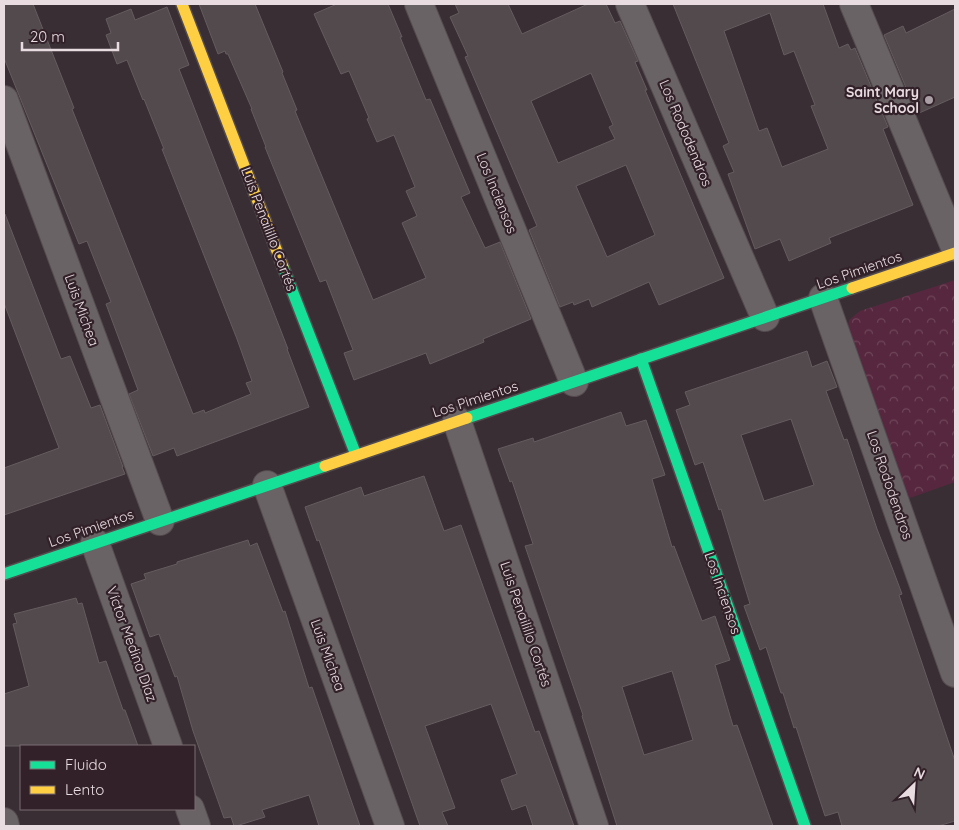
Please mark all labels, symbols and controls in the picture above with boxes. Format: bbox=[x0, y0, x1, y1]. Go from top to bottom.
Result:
scale bar bbox=[22, 20, 119, 52]
text: 20 m bbox=[30, 27, 65, 46]
street label: Los Rododendros bbox=[655, 77, 717, 189]
place label: Saint Mary School bbox=[846, 83, 919, 117]
marker: Saint Mary School bbox=[923, 94, 935, 106]
street label: Los Inciensos bbox=[473, 150, 521, 236]
street label: Luis Penailillo Cortés bbox=[237, 164, 301, 294]
street label: Los Pimientos bbox=[814, 247, 904, 293]
street label: Luis Michea bbox=[61, 272, 103, 348]
street label: Los Pimientos bbox=[430, 377, 520, 421]
street label: Los Rododendros bbox=[863, 428, 917, 542]
street label: Los Pimientos bbox=[46, 505, 136, 551]
street label: Los Inciensos bbox=[701, 550, 745, 636]
street label: Luis Penailillo Cortés bbox=[496, 559, 556, 689]
street label: Víctor Medina Díaz bbox=[103, 584, 161, 704]
street label: Luis Michea bbox=[307, 617, 349, 693]
legend bbox=[20, 745, 195, 810]
text: Fluido bbox=[65, 755, 107, 774]
north arrow bbox=[889, 760, 939, 810]
text: N bbox=[911, 763, 928, 784]
text: Lento bbox=[65, 780, 104, 799]

